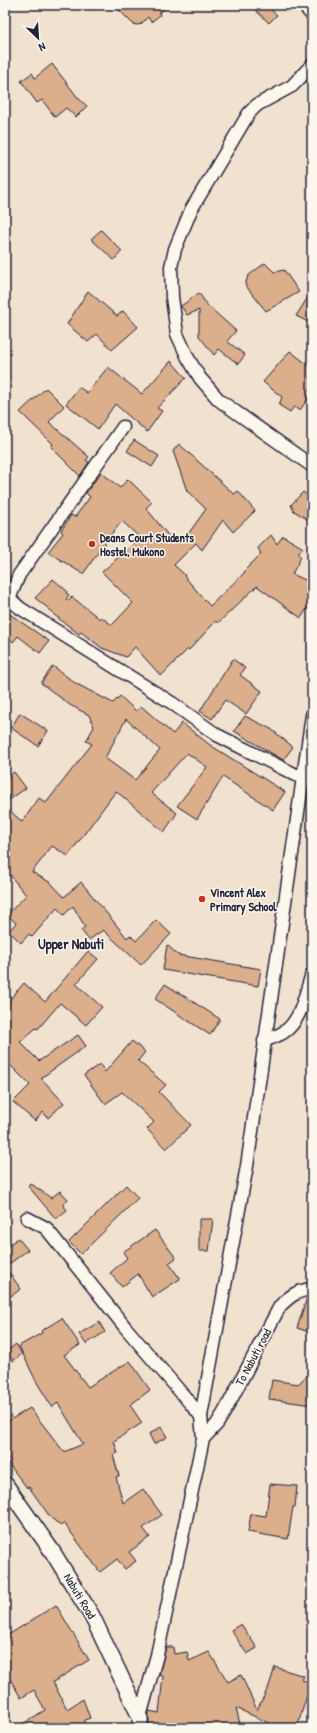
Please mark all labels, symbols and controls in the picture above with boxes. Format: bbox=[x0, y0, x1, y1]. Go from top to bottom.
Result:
north arrow bbox=[18, 18, 58, 58]
text: N bbox=[36, 39, 48, 55]
place label: Deans Court Students Hostel, Mukono bbox=[100, 529, 194, 560]
marker: Deans Court Students Hostel, Mukono bbox=[87, 539, 97, 549]
place label: Vincent Alex Primary School bbox=[210, 884, 277, 916]
marker: Vincent Alex Primary School bbox=[197, 894, 207, 904]
district label: Upper Nabuti bbox=[38, 934, 104, 955]
street label: To Nabuti road bbox=[231, 1325, 275, 1389]
street label: Nabuti Road bbox=[60, 1570, 100, 1622]

